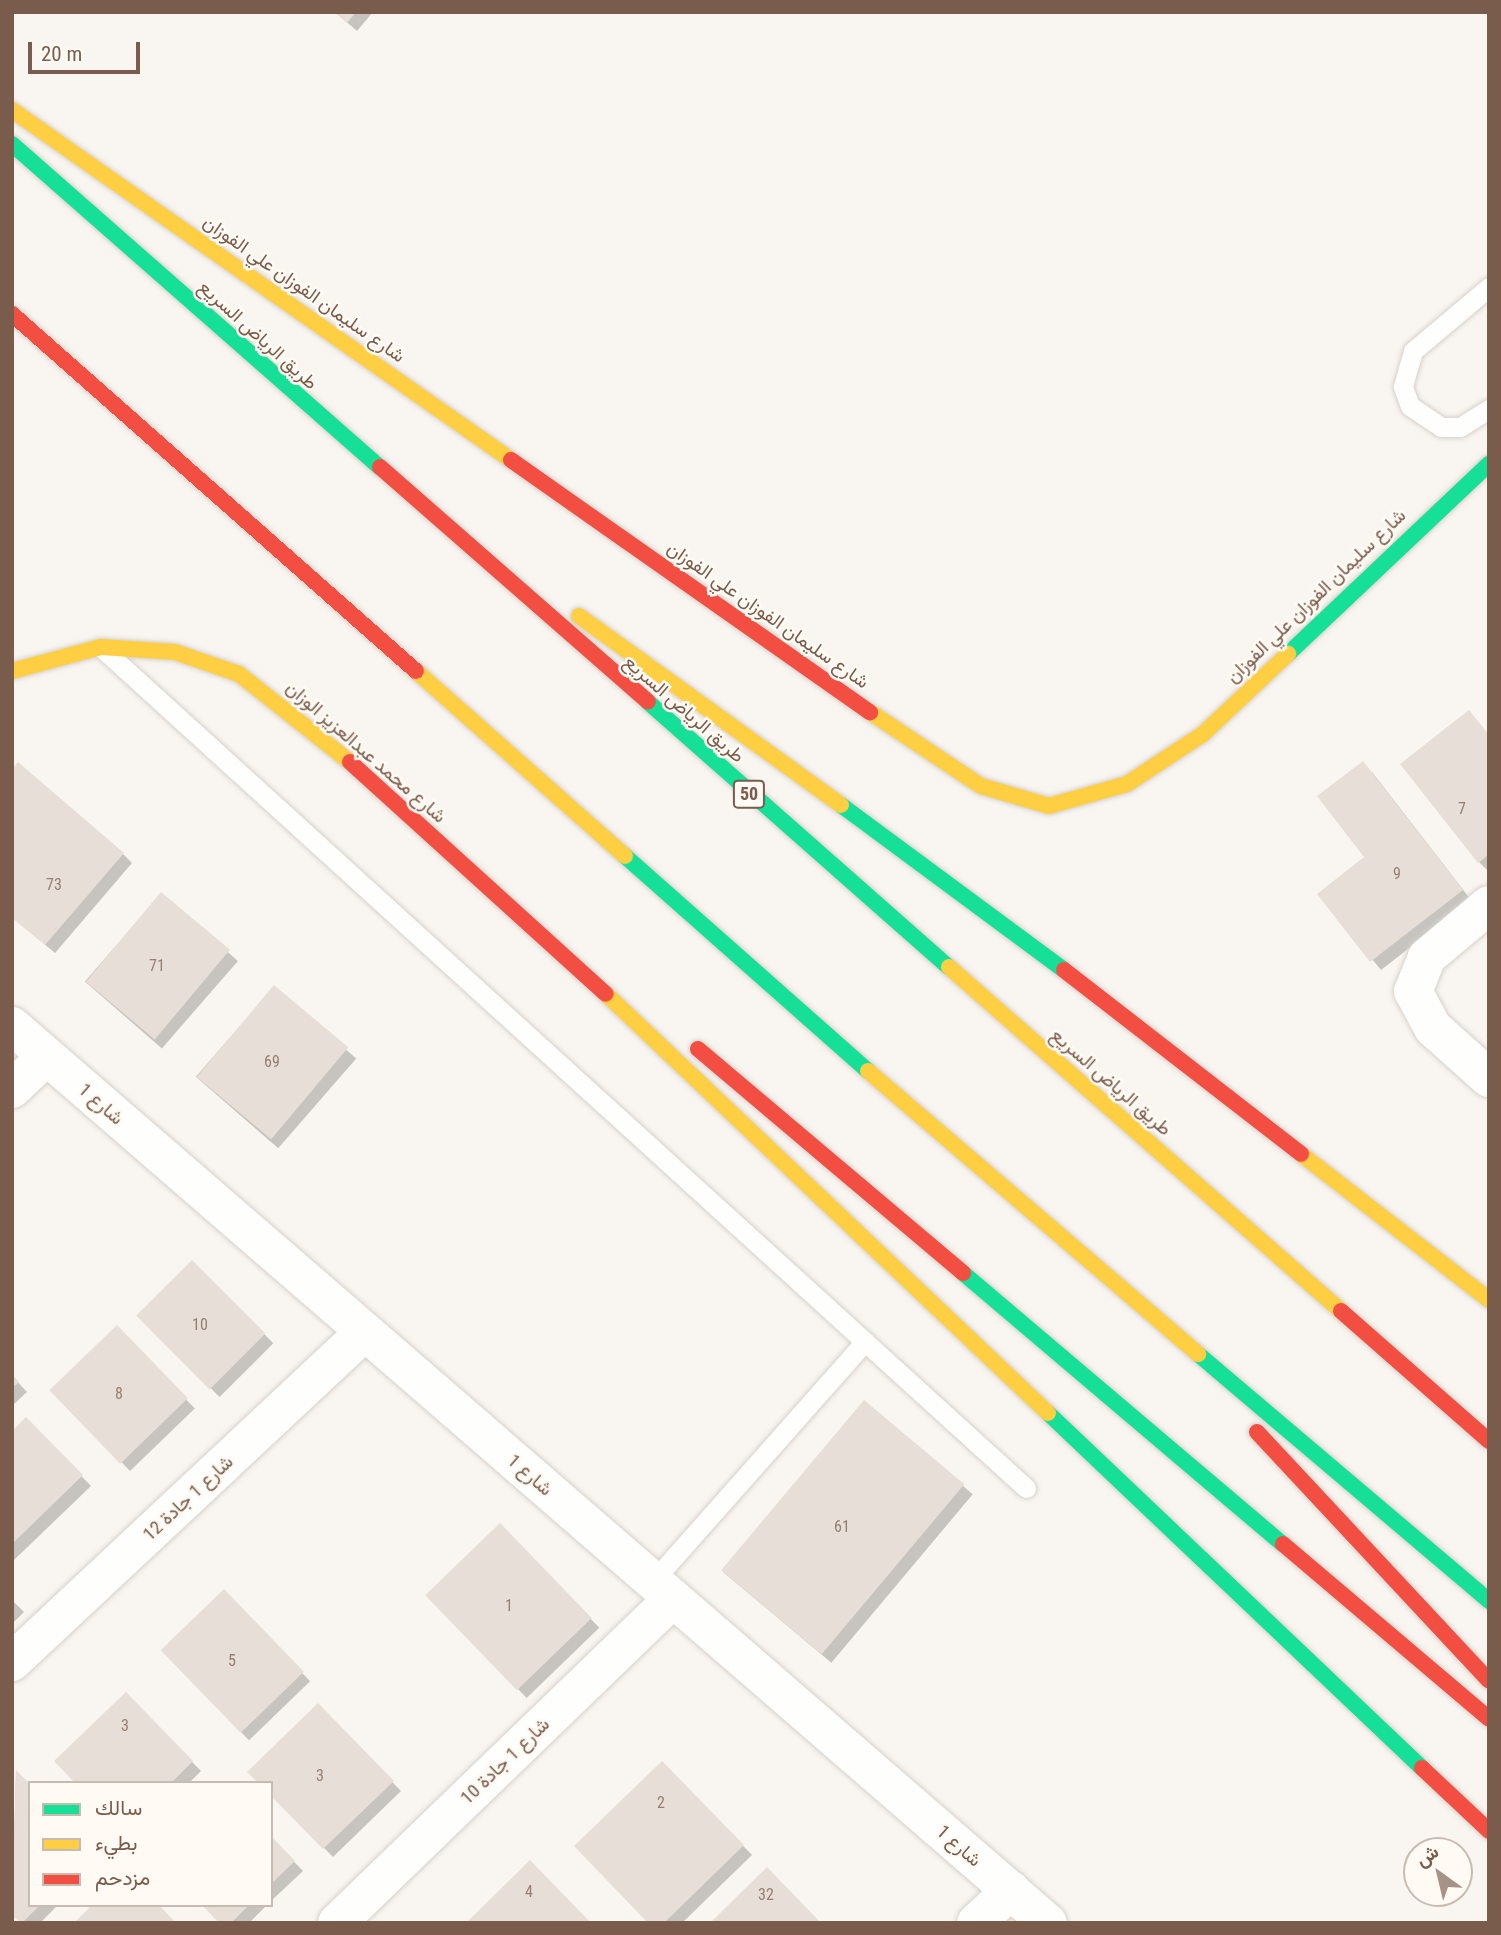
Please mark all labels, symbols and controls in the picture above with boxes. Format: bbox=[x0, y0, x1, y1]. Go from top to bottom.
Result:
scale bar bbox=[32, 28, 144, 72]
text: 20 m bbox=[41, 42, 82, 66]
street label: شارع سليمان الفوزان علي الفوزان bbox=[199, 211, 409, 367]
street label: طريق الرياض السريع bbox=[194, 276, 322, 394]
street label: شارع سليمان الفوزان علي الفوزان bbox=[1221, 504, 1411, 688]
street label: شارع سليمان الفوزان علي الفوزان bbox=[663, 537, 873, 693]
street label: طريق الرياض السريع bbox=[619, 650, 749, 768]
street label: شارع محمد عبدالعزيز الوزان bbox=[281, 676, 451, 828]
road number: 50 bbox=[732, 780, 766, 808]
house number: 7 bbox=[1458, 799, 1466, 819]
house number: 9 bbox=[1393, 864, 1401, 884]
house number: 73 bbox=[46, 875, 62, 895]
house number: 71 bbox=[149, 956, 165, 976]
street label: طريق الرياض السريع bbox=[1046, 1023, 1176, 1141]
house number: 69 bbox=[264, 1052, 280, 1072]
street label: شارع 1 bbox=[74, 1078, 128, 1130]
house number: 10 bbox=[192, 1315, 208, 1335]
house number: 8 bbox=[115, 1384, 123, 1404]
street label: شارع 1 bbox=[503, 1449, 557, 1501]
street label: شارع 1 جادة 12 bbox=[138, 1450, 238, 1546]
house number: 61 bbox=[834, 1517, 850, 1537]
house number: 1 bbox=[505, 1596, 513, 1616]
house number: 5 bbox=[228, 1651, 236, 1671]
street label: شارع 1 جادة 10 bbox=[456, 1713, 554, 1809]
house number: 3 bbox=[121, 1716, 129, 1736]
house number: 3 bbox=[316, 1766, 324, 1786]
legend bbox=[28, 1781, 273, 1907]
house number: 2 bbox=[657, 1793, 665, 1813]
text: سالك bbox=[95, 1796, 142, 1820]
street label: شارع 1 bbox=[932, 1820, 986, 1872]
text: بطيء bbox=[95, 1831, 138, 1855]
north arrow bbox=[1403, 1837, 1473, 1907]
text: ش bbox=[1411, 1840, 1443, 1872]
text: مزدحم bbox=[95, 1866, 150, 1890]
house number: 4 bbox=[525, 1882, 533, 1902]
house number: 32 bbox=[758, 1885, 774, 1905]

